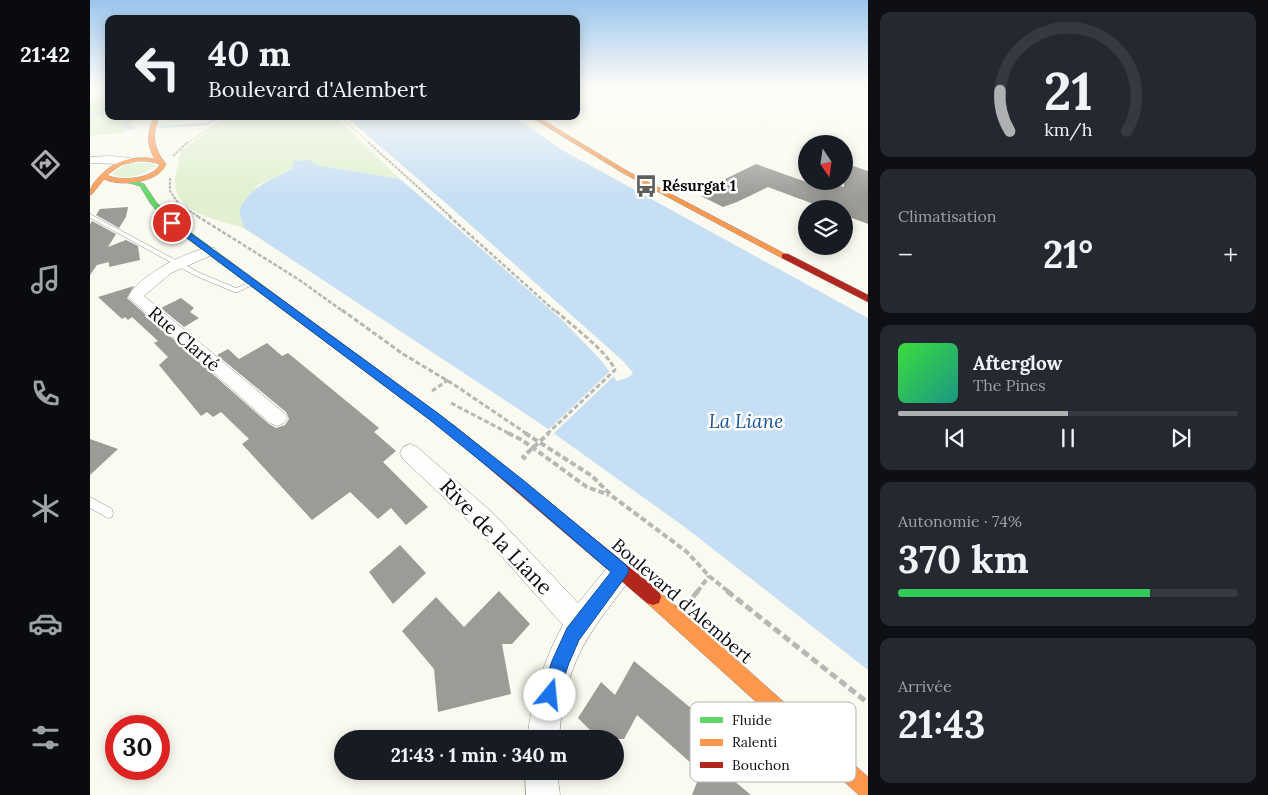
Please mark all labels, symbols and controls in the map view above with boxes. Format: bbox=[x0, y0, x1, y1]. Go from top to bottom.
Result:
text: 40 m bbox=[208, 31, 291, 76]
icon: left bbox=[125, 35, 190, 100]
text: 21:42 bbox=[20, 40, 70, 68]
text: 21 bbox=[1044, 58, 1092, 124]
text: Boulevard d'Alembert bbox=[208, 75, 427, 103]
text: km/h bbox=[1044, 118, 1092, 141]
north arrow bbox=[798, 135, 852, 190]
map controls bbox=[798, 135, 853, 255]
icon: directions bbox=[28, 147, 63, 182]
bus stop icon: Résurgat 1 bbox=[633, 173, 659, 199]
place label: Résurgat 1 bbox=[662, 176, 736, 195]
button: layers bbox=[798, 200, 853, 255]
pin bbox=[151, 202, 193, 244]
text: Climatisation bbox=[898, 206, 996, 226]
icon: arrive bbox=[158, 209, 186, 237]
text: 21° bbox=[1043, 230, 1093, 278]
text: − bbox=[898, 237, 913, 273]
text: + bbox=[1223, 237, 1238, 273]
icon: music bbox=[28, 262, 63, 297]
street label: Rue Clarté bbox=[144, 301, 225, 376]
text: Afterglow bbox=[973, 351, 1062, 375]
text: The Pines bbox=[973, 375, 1046, 395]
icon: phone bbox=[28, 376, 63, 411]
water label: La Liane bbox=[709, 409, 783, 433]
icon: previous bbox=[941, 424, 969, 452]
icon: pause bbox=[1054, 424, 1082, 452]
icon: next bbox=[1167, 424, 1195, 452]
street label: Rive de la Liane bbox=[434, 473, 559, 600]
icon: climate bbox=[28, 491, 63, 526]
text: Autonomie · 74% bbox=[898, 511, 1022, 531]
street label: Boulevard d'Alembert bbox=[607, 533, 758, 668]
text: 370 km bbox=[898, 535, 1029, 583]
icon: car bbox=[28, 606, 63, 641]
position arrow bbox=[523, 668, 575, 720]
text: Arrivée bbox=[898, 676, 952, 696]
text: 21:43 bbox=[898, 700, 985, 748]
legend bbox=[690, 702, 856, 782]
text: Fluide bbox=[732, 711, 772, 729]
speed limit sign: 30 bbox=[105, 715, 170, 780]
icon: filters bbox=[28, 720, 63, 755]
text: Ralenti bbox=[732, 733, 777, 751]
text: 21:43 · 1 min · 340 m bbox=[391, 743, 567, 767]
text: Bouchon bbox=[732, 756, 790, 774]

